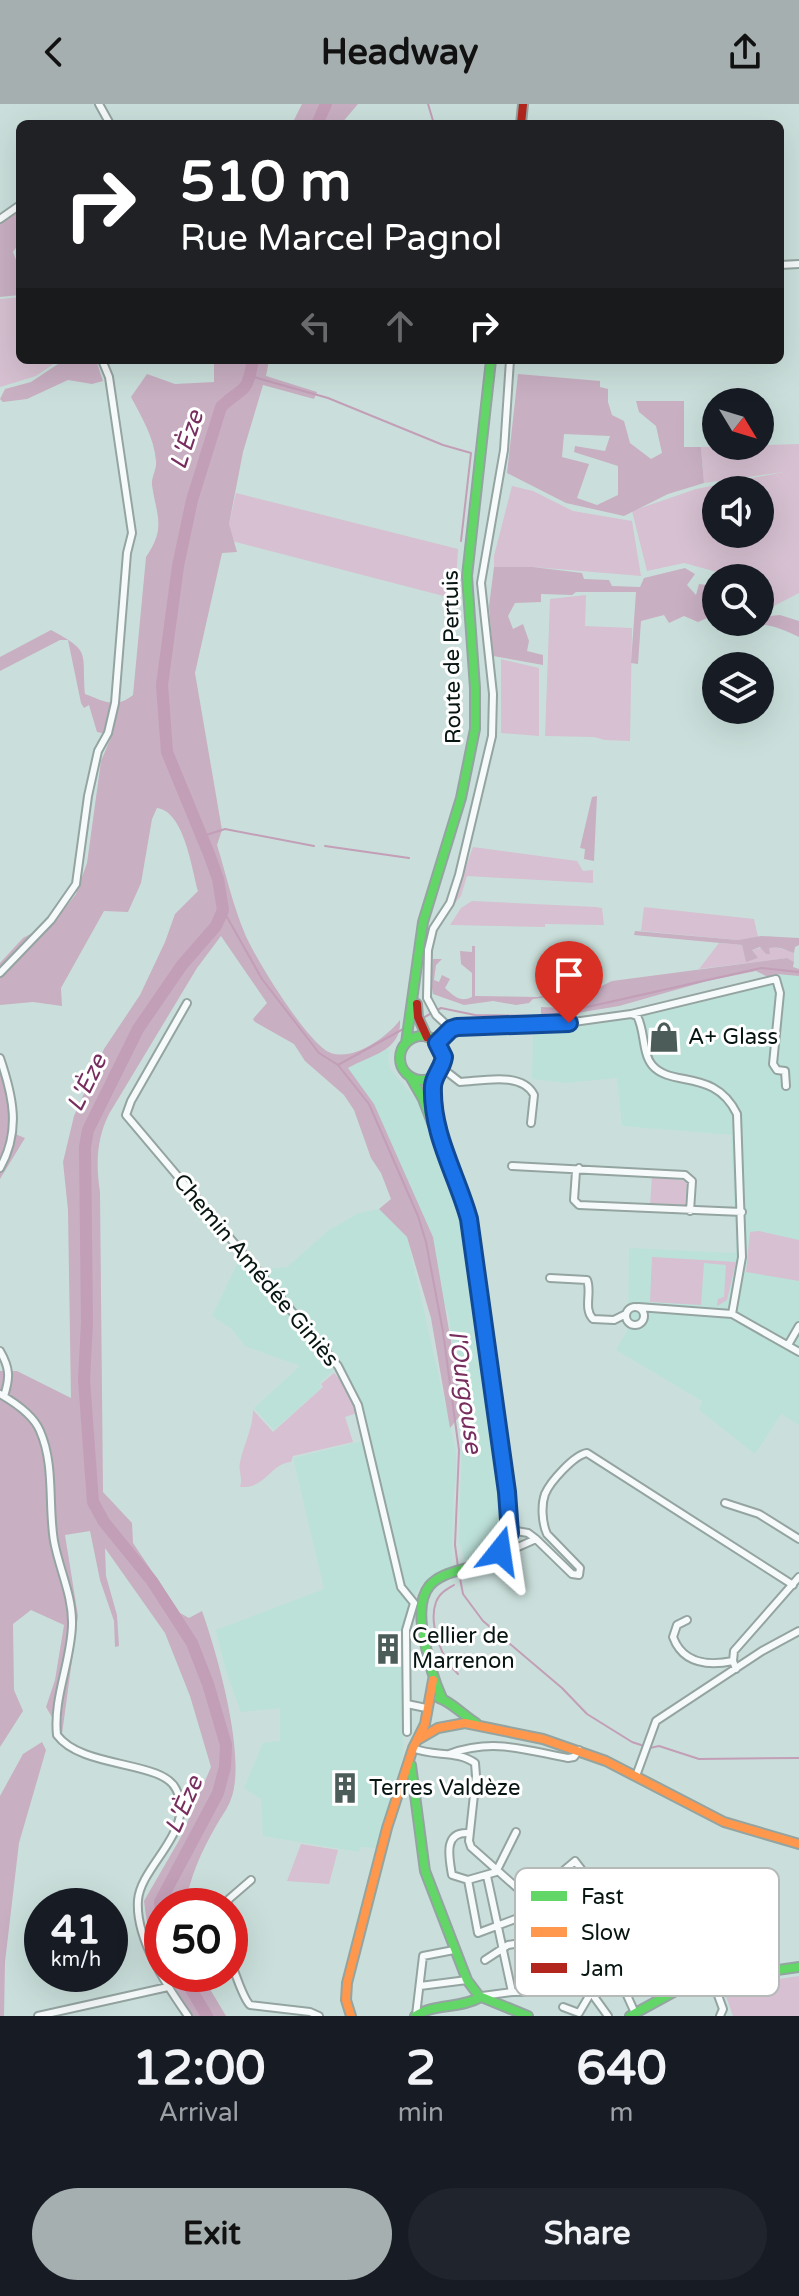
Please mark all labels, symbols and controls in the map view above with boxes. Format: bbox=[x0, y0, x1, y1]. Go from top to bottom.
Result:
icon: back bbox=[32, 30, 76, 74]
icon: share bbox=[723, 30, 767, 74]
text: Headway bbox=[321, 31, 478, 74]
text: 510 m bbox=[180, 149, 351, 216]
icon: right bbox=[48, 152, 152, 256]
text: Rue Marcel Pagnol bbox=[180, 217, 502, 260]
icon: left bbox=[294, 304, 338, 348]
icon: ahead bbox=[378, 304, 422, 348]
icon: right bbox=[462, 304, 506, 348]
north arrow bbox=[702, 388, 774, 460]
map controls bbox=[702, 388, 774, 724]
water label: L'Èze bbox=[164, 406, 210, 473]
button: sound bbox=[702, 476, 774, 548]
button: search bbox=[702, 564, 774, 636]
street label: Route de Pertuis bbox=[437, 570, 467, 744]
button: layers bbox=[702, 652, 774, 724]
pin bbox=[535, 941, 603, 1023]
icon: arrive bbox=[547, 953, 591, 997]
shop icon: A+ Glass bbox=[647, 1020, 681, 1054]
place label: A+ Glass bbox=[688, 1024, 778, 1050]
water label: L'Èze bbox=[61, 1048, 114, 1116]
street label: Chemin Amédée Giniès bbox=[168, 1168, 344, 1372]
water label: l'Ourgouse bbox=[442, 1329, 488, 1457]
position arrow bbox=[458, 1509, 542, 1593]
place label: Cellier de Marrenon bbox=[412, 1623, 515, 1674]
building icon: Cellier de Marrenon bbox=[371, 1632, 405, 1666]
water label: L'Èze bbox=[159, 1770, 210, 1838]
building icon: Terres Valdèze bbox=[328, 1771, 362, 1805]
place label: Terres Valdèze bbox=[369, 1775, 520, 1801]
legend bbox=[515, 1868, 779, 1996]
text: Fast bbox=[581, 1884, 624, 1910]
speed limit sign: 50 bbox=[144, 1888, 248, 1992]
text: 41 bbox=[51, 1906, 101, 1954]
text: Slow bbox=[581, 1920, 631, 1946]
text: km/h bbox=[51, 1948, 101, 1972]
text: Jam bbox=[581, 1956, 624, 1982]
text: 12:00 bbox=[132, 2040, 265, 2098]
text: 2 bbox=[406, 2040, 436, 2098]
text: 640 bbox=[576, 2040, 667, 2098]
text: Arrival bbox=[159, 2097, 239, 2128]
text: min bbox=[398, 2097, 444, 2128]
text: m bbox=[610, 2097, 633, 2128]
button: Exit bbox=[32, 2188, 392, 2280]
button: Share bbox=[408, 2188, 767, 2280]

